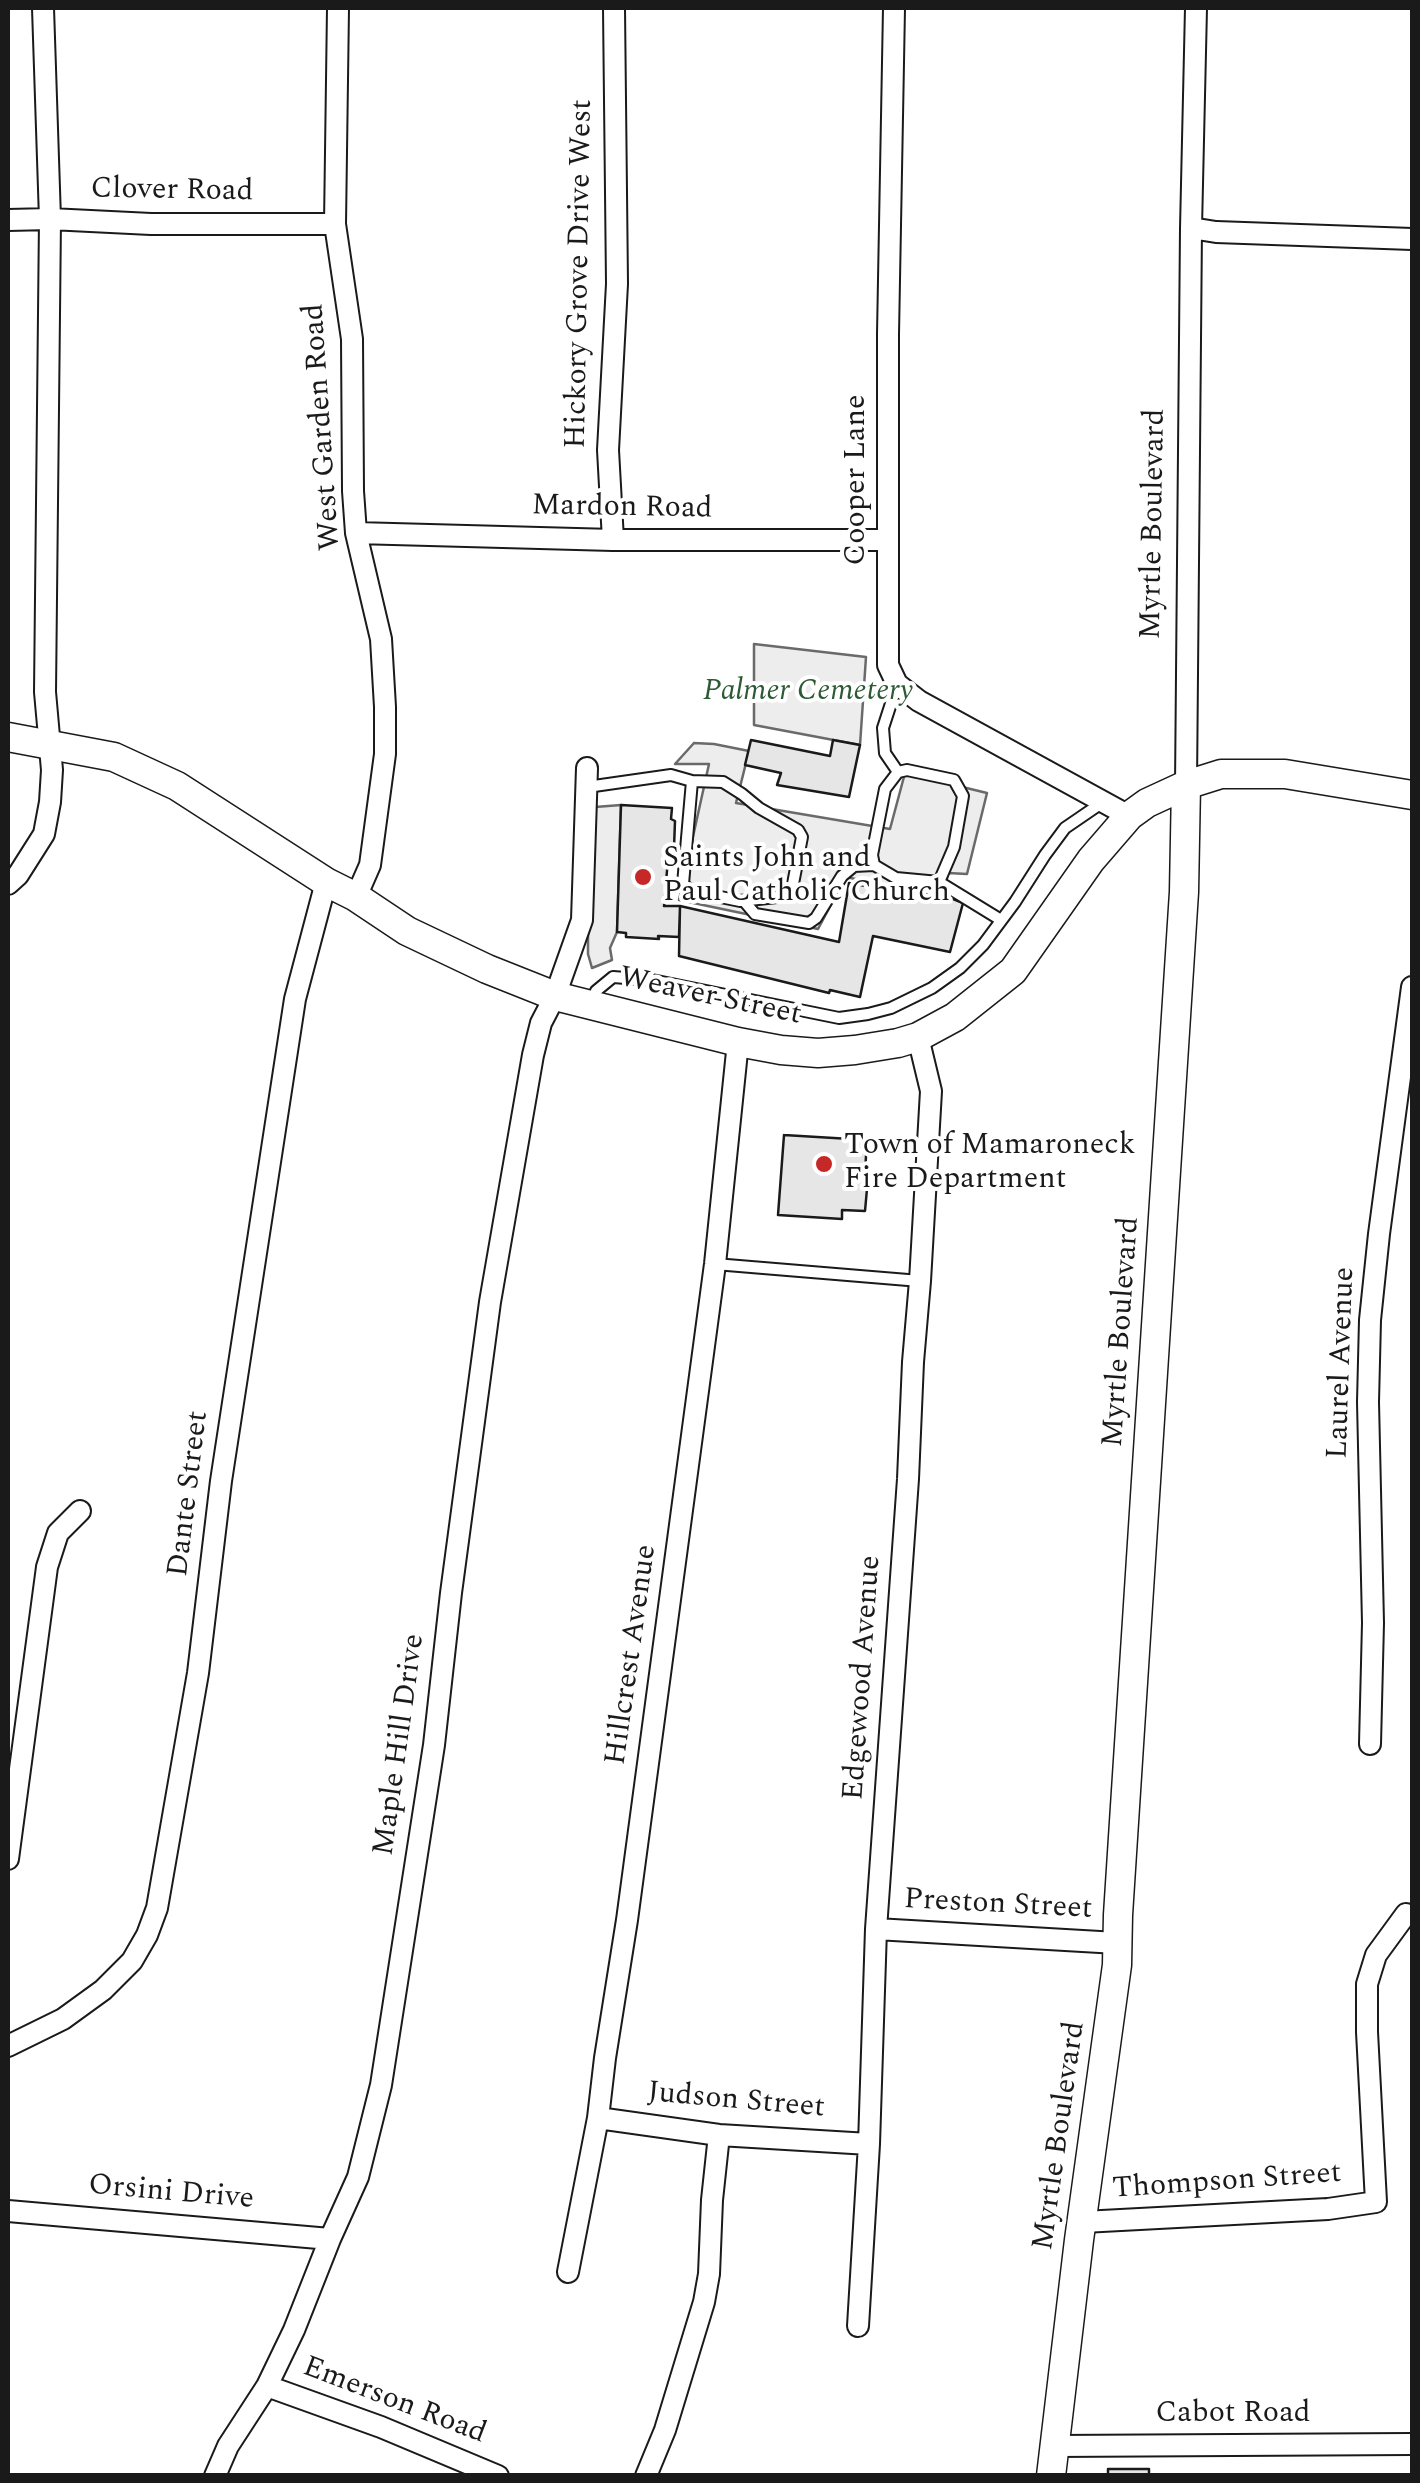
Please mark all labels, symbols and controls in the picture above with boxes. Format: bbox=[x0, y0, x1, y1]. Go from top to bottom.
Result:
street label: Hickory Grove Drive West bbox=[560, 99, 602, 449]
street label: Clover Road bbox=[90, 173, 254, 211]
street label: West Garden Road bbox=[297, 302, 351, 552]
street label: Cooper Lane bbox=[840, 394, 876, 566]
street label: Myrtle Boulevard bbox=[1135, 408, 1175, 640]
street label: Mardon Road bbox=[531, 489, 713, 529]
park label: Palmer Cemetery bbox=[703, 675, 913, 711]
place label: Saints John and Paul Catholic Church bbox=[663, 842, 950, 912]
marker: Saints John and Paul Catholic Church bbox=[632, 866, 654, 888]
street label: Weaver Street bbox=[616, 961, 804, 1035]
place label: Town of Mamaroneck Fire Department bbox=[844, 1129, 1135, 1200]
marker: Town of Mamaroneck Fire Department bbox=[813, 1153, 835, 1175]
street label: Myrtle Boulevard bbox=[1097, 1216, 1149, 1448]
street label: Laurel Avenue bbox=[1322, 1266, 1364, 1460]
street label: Dante Street bbox=[162, 1409, 218, 1579]
street label: Hillcrest Avenue bbox=[600, 1543, 666, 1767]
street label: Edgewood Avenue bbox=[837, 1554, 891, 1802]
street label: Maple Hill Drive bbox=[368, 1632, 434, 1858]
street label: Preston Street bbox=[903, 1883, 1093, 1929]
street label: Myrtle Boulevard bbox=[1027, 2019, 1095, 2253]
street label: Judson Street bbox=[646, 2076, 826, 2128]
street label: Thompson Street bbox=[1111, 2157, 1343, 2209]
street label: Orsini Drive bbox=[87, 2169, 255, 2219]
street label: Emerson Road bbox=[297, 2351, 491, 2453]
street label: Cabot Road bbox=[1155, 2397, 1311, 2433]

